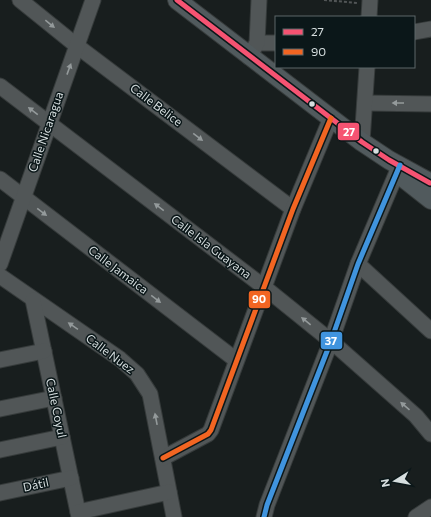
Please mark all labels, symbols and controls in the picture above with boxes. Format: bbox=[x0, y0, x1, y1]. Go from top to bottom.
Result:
legend bbox=[275, 16, 415, 68]
one-way arrow bbox=[45, 20, 56, 29]
text: 27 bbox=[311, 24, 324, 38]
text: 90 bbox=[311, 44, 326, 58]
one-way arrow bbox=[66, 63, 72, 75]
street label: Calle Belice bbox=[128, 80, 185, 128]
street label: Calle Nicaragua bbox=[25, 90, 65, 174]
unlabelled marker bbox=[307, 99, 317, 109]
one-way arrow bbox=[391, 100, 404, 106]
one-way arrow bbox=[28, 107, 39, 115]
line badge: 27 bbox=[337, 122, 360, 141]
text: 27 bbox=[343, 125, 355, 138]
one-way arrow bbox=[193, 133, 203, 141]
unlabelled marker bbox=[371, 146, 381, 156]
one-way arrow bbox=[153, 203, 164, 211]
one-way arrow bbox=[37, 207, 48, 216]
street label: Calle Isla Guayana bbox=[169, 211, 254, 281]
street label: Calle Jamaica bbox=[85, 242, 151, 297]
line badge: 90 bbox=[248, 290, 271, 309]
text: 90 bbox=[252, 292, 266, 305]
one-way arrow bbox=[151, 295, 162, 303]
one-way arrow bbox=[300, 317, 311, 325]
one-way arrow bbox=[67, 322, 78, 330]
street label: Calle Nuez bbox=[84, 330, 138, 376]
line badge: 37 bbox=[320, 331, 343, 350]
text: 37 bbox=[325, 334, 337, 347]
street label: Calle Coyul bbox=[44, 377, 70, 439]
one-way arrow bbox=[399, 401, 410, 410]
one-way arrow bbox=[152, 413, 158, 425]
north arrow bbox=[375, 461, 415, 501]
street label: Dátil bbox=[22, 474, 50, 494]
text: N bbox=[378, 478, 392, 488]

